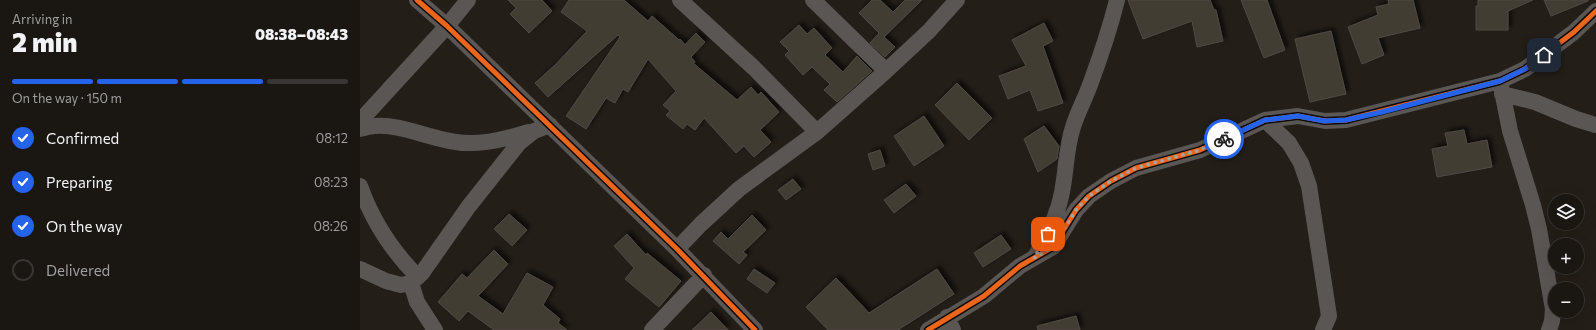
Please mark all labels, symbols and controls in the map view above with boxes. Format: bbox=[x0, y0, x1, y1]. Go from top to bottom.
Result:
text: Arriving in bbox=[12, 11, 72, 27]
text: 08:38–08:43 bbox=[255, 25, 348, 43]
text: 2 min bbox=[12, 26, 77, 57]
pin bbox=[1527, 38, 1561, 72]
icon: home bbox=[1533, 44, 1555, 66]
text: On the way · 150 m bbox=[12, 90, 122, 106]
courier bbox=[1204, 119, 1244, 159]
icon: check bbox=[12, 127, 34, 149]
icon: bike bbox=[1213, 128, 1235, 150]
text: Confirmed bbox=[46, 129, 119, 147]
text: 08:12 bbox=[316, 130, 348, 146]
icon: check bbox=[12, 171, 34, 193]
text: Preparing bbox=[46, 173, 112, 191]
text: 08:23 bbox=[314, 174, 348, 190]
map controls bbox=[1548, 194, 1584, 318]
button: layers bbox=[1548, 194, 1584, 230]
icon: check bbox=[12, 215, 34, 237]
text: On the way bbox=[46, 217, 123, 235]
pin bbox=[1031, 217, 1065, 251]
text: 08:26 bbox=[313, 218, 348, 234]
icon: bag bbox=[1037, 223, 1059, 245]
button: + bbox=[1548, 238, 1584, 274]
text: Delivered bbox=[46, 261, 110, 279]
button: − bbox=[1548, 282, 1584, 318]

